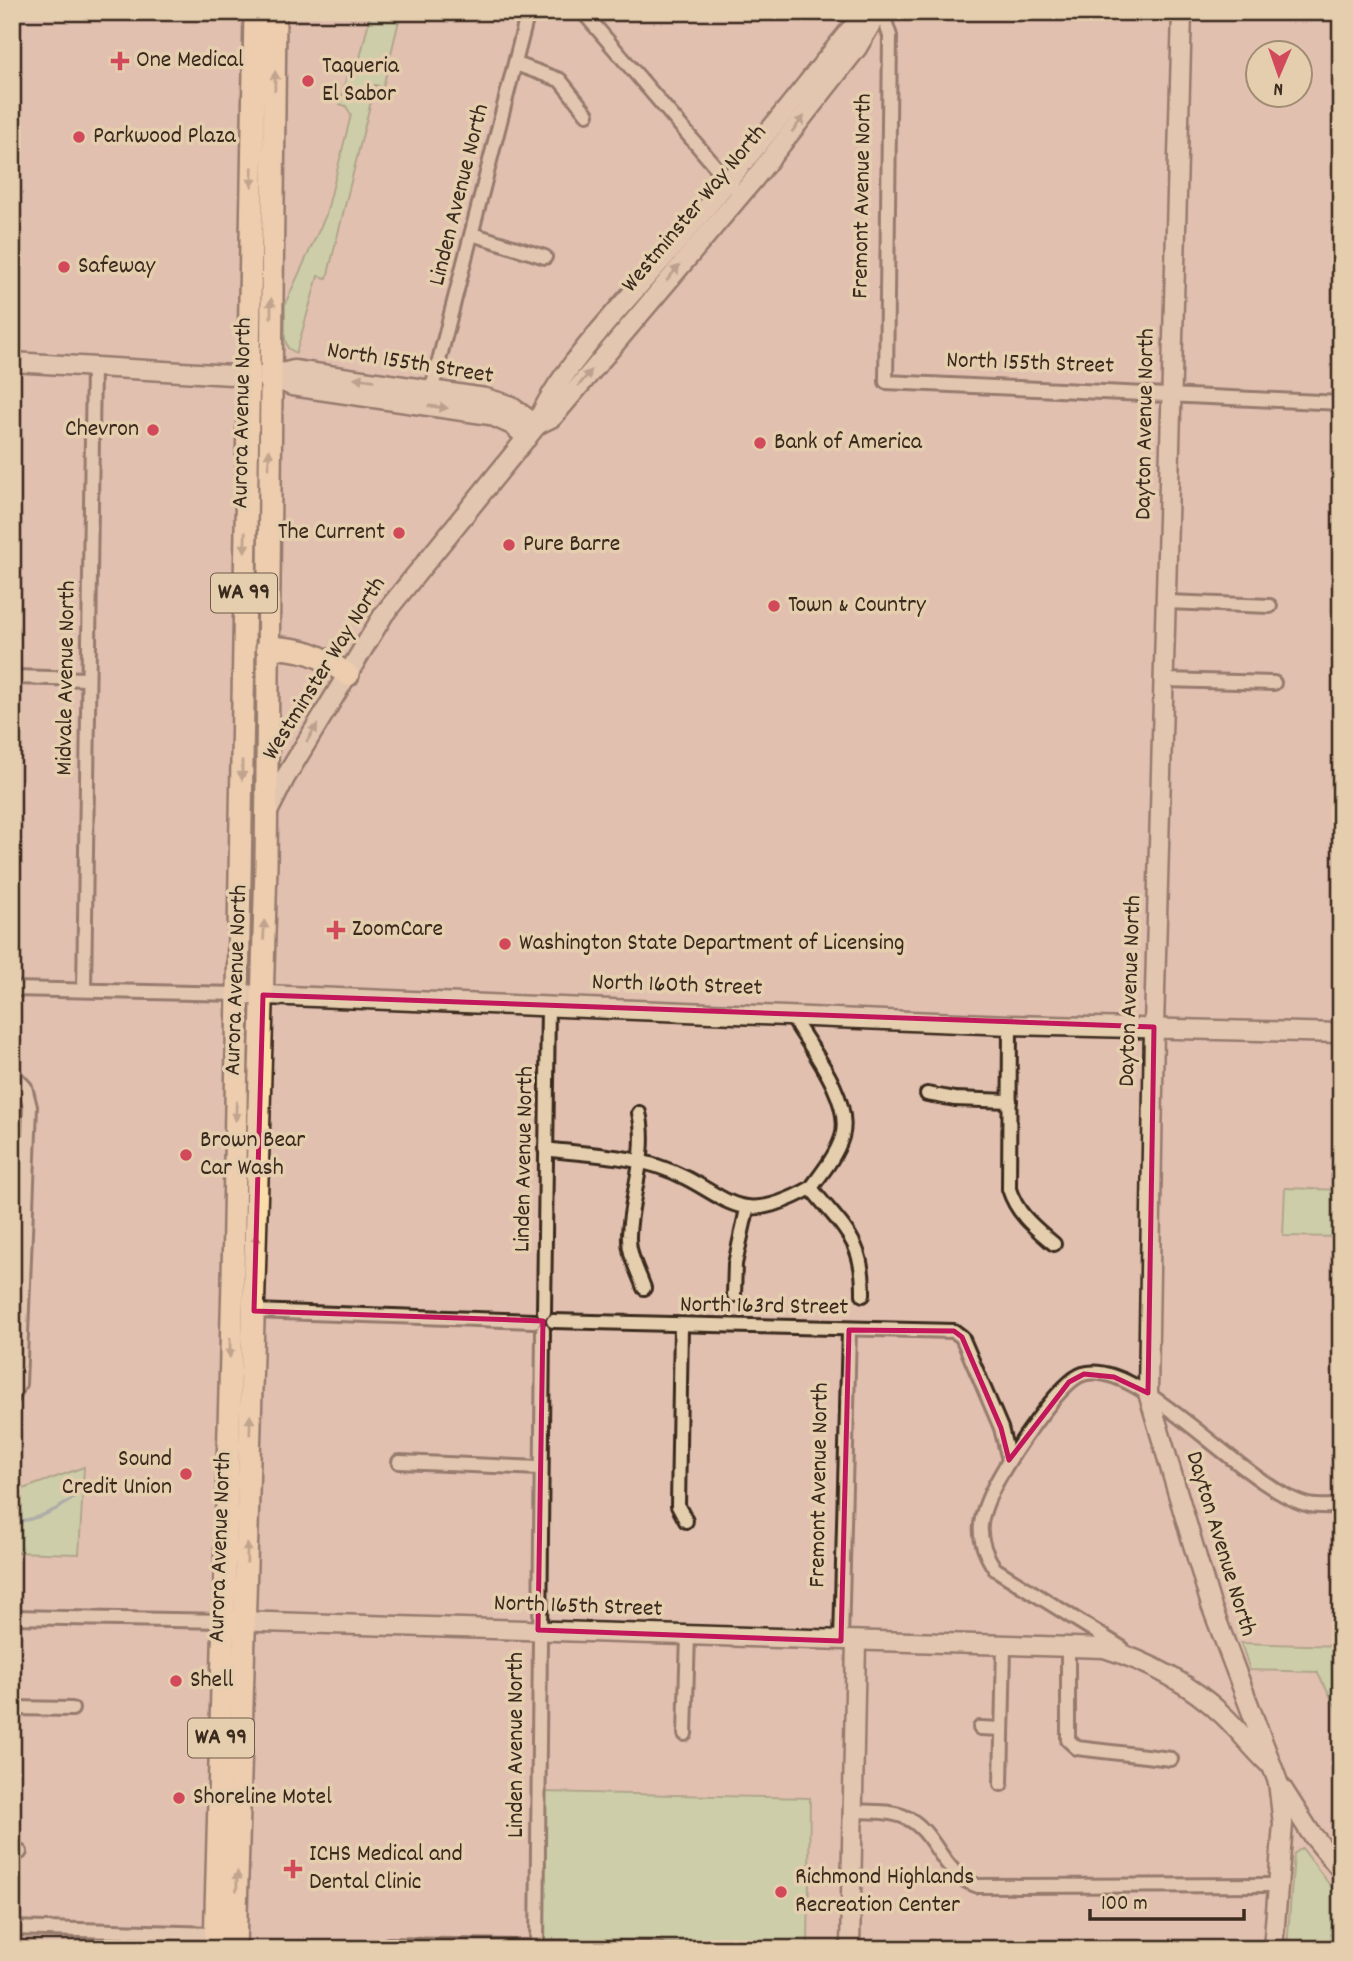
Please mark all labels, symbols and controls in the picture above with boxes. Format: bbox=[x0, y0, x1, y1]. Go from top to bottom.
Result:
north arrow bbox=[1244, 38, 1314, 108]
place label: One Medical bbox=[136, 44, 244, 78]
place label: Taqueria El Sabor bbox=[322, 50, 400, 112]
marker: One Medical bbox=[110, 51, 130, 71]
one-way arrow bbox=[269, 69, 280, 91]
marker: Taqueria El Sabor bbox=[300, 73, 316, 89]
text: N bbox=[1273, 74, 1284, 101]
street label: Fremont Avenue North bbox=[844, 93, 882, 299]
street label: Linden Avenue North bbox=[421, 101, 499, 289]
one-way arrow bbox=[790, 115, 804, 133]
street label: Westminster Way North bbox=[614, 117, 776, 301]
place label: Parkwood Plaza bbox=[93, 120, 236, 154]
marker: Parkwood Plaza bbox=[71, 129, 87, 145]
one-way arrow bbox=[246, 166, 258, 188]
place label: Safeway bbox=[78, 250, 157, 284]
marker: Safeway bbox=[56, 259, 72, 275]
one-way arrow bbox=[665, 264, 680, 281]
one-way arrow bbox=[265, 297, 277, 319]
street label: Aurora Avenue North bbox=[224, 317, 262, 509]
street label: Dayton Avenue North bbox=[1127, 328, 1165, 520]
street label: North 155th Street bbox=[324, 334, 496, 394]
street label: North 155th Street bbox=[945, 344, 1115, 384]
one-way arrow bbox=[578, 370, 593, 388]
one-way arrow bbox=[353, 374, 375, 385]
one-way arrow bbox=[427, 401, 449, 412]
place label: Chevron bbox=[65, 413, 139, 447]
marker: Chevron bbox=[145, 422, 161, 438]
place label: Bank of America bbox=[774, 426, 923, 460]
marker: Bank of America bbox=[752, 435, 768, 451]
one-way arrow bbox=[263, 448, 275, 470]
place label: The Current bbox=[278, 516, 385, 550]
marker: The Current bbox=[391, 525, 407, 541]
place label: Pure Barre bbox=[523, 528, 620, 562]
one-way arrow bbox=[240, 532, 251, 554]
marker: Pure Barre bbox=[501, 537, 517, 553]
street label: Westminster Way North bbox=[255, 571, 395, 767]
road number: WA 99 bbox=[211, 573, 277, 612]
street label: Midvale Avenue North bbox=[48, 580, 86, 776]
place label: Town & Country bbox=[788, 589, 927, 623]
marker: Town & Country bbox=[766, 598, 782, 614]
one-way arrow bbox=[306, 723, 319, 742]
one-way arrow bbox=[236, 759, 248, 781]
street label: Aurora Avenue North bbox=[217, 884, 257, 1076]
street label: Dayton Avenue North bbox=[1111, 894, 1151, 1088]
place label: ZoomCare bbox=[352, 913, 443, 947]
one-way arrow bbox=[258, 919, 269, 941]
marker: ZoomCare bbox=[326, 920, 346, 940]
place label: Washington State Department of Licensing bbox=[519, 927, 905, 961]
marker: Washington State Department of Licensing bbox=[497, 936, 513, 952]
street label: North 160th Street bbox=[591, 966, 763, 1006]
street label: Linden Avenue North bbox=[506, 1066, 544, 1252]
one-way arrow bbox=[230, 1101, 241, 1123]
place label: Brown Bear Car Wash bbox=[200, 1124, 305, 1186]
marker: Brown Bear Car Wash bbox=[178, 1147, 194, 1163]
one-way arrow bbox=[250, 1232, 261, 1254]
street label: North 163rd Street bbox=[679, 1289, 849, 1325]
one-way arrow bbox=[224, 1337, 235, 1359]
street label: Fremont Avenue North bbox=[801, 1382, 839, 1588]
one-way arrow bbox=[245, 1413, 256, 1435]
place label: Sound Credit Union bbox=[62, 1443, 172, 1505]
street label: Dayton Avenue North bbox=[1176, 1447, 1264, 1641]
street label: Aurora Avenue North bbox=[201, 1451, 241, 1643]
marker: Sound Credit Union bbox=[178, 1466, 194, 1482]
one-way arrow bbox=[241, 1542, 253, 1564]
street label: North 165th Street bbox=[493, 1587, 663, 1627]
street label: Linden Avenue North bbox=[500, 1652, 534, 1838]
place label: Shell bbox=[190, 1664, 234, 1698]
marker: Shell bbox=[168, 1673, 184, 1689]
road number: WA 99 bbox=[188, 1718, 254, 1758]
place label: Shoreline Motel bbox=[193, 1781, 332, 1815]
marker: Shoreline Motel bbox=[171, 1790, 187, 1806]
place label: ICHS Medical and Dental Clinic bbox=[309, 1838, 463, 1900]
marker: ICHS Medical and Dental Clinic bbox=[283, 1859, 303, 1879]
place label: Richmond Highlands Recreation Center bbox=[795, 1861, 974, 1923]
one-way arrow bbox=[232, 1869, 243, 1891]
scale bar bbox=[1090, 1877, 1244, 1921]
marker: Richmond Highlands Recreation Center bbox=[773, 1884, 789, 1900]
text: 100 m bbox=[1101, 1890, 1148, 1920]

